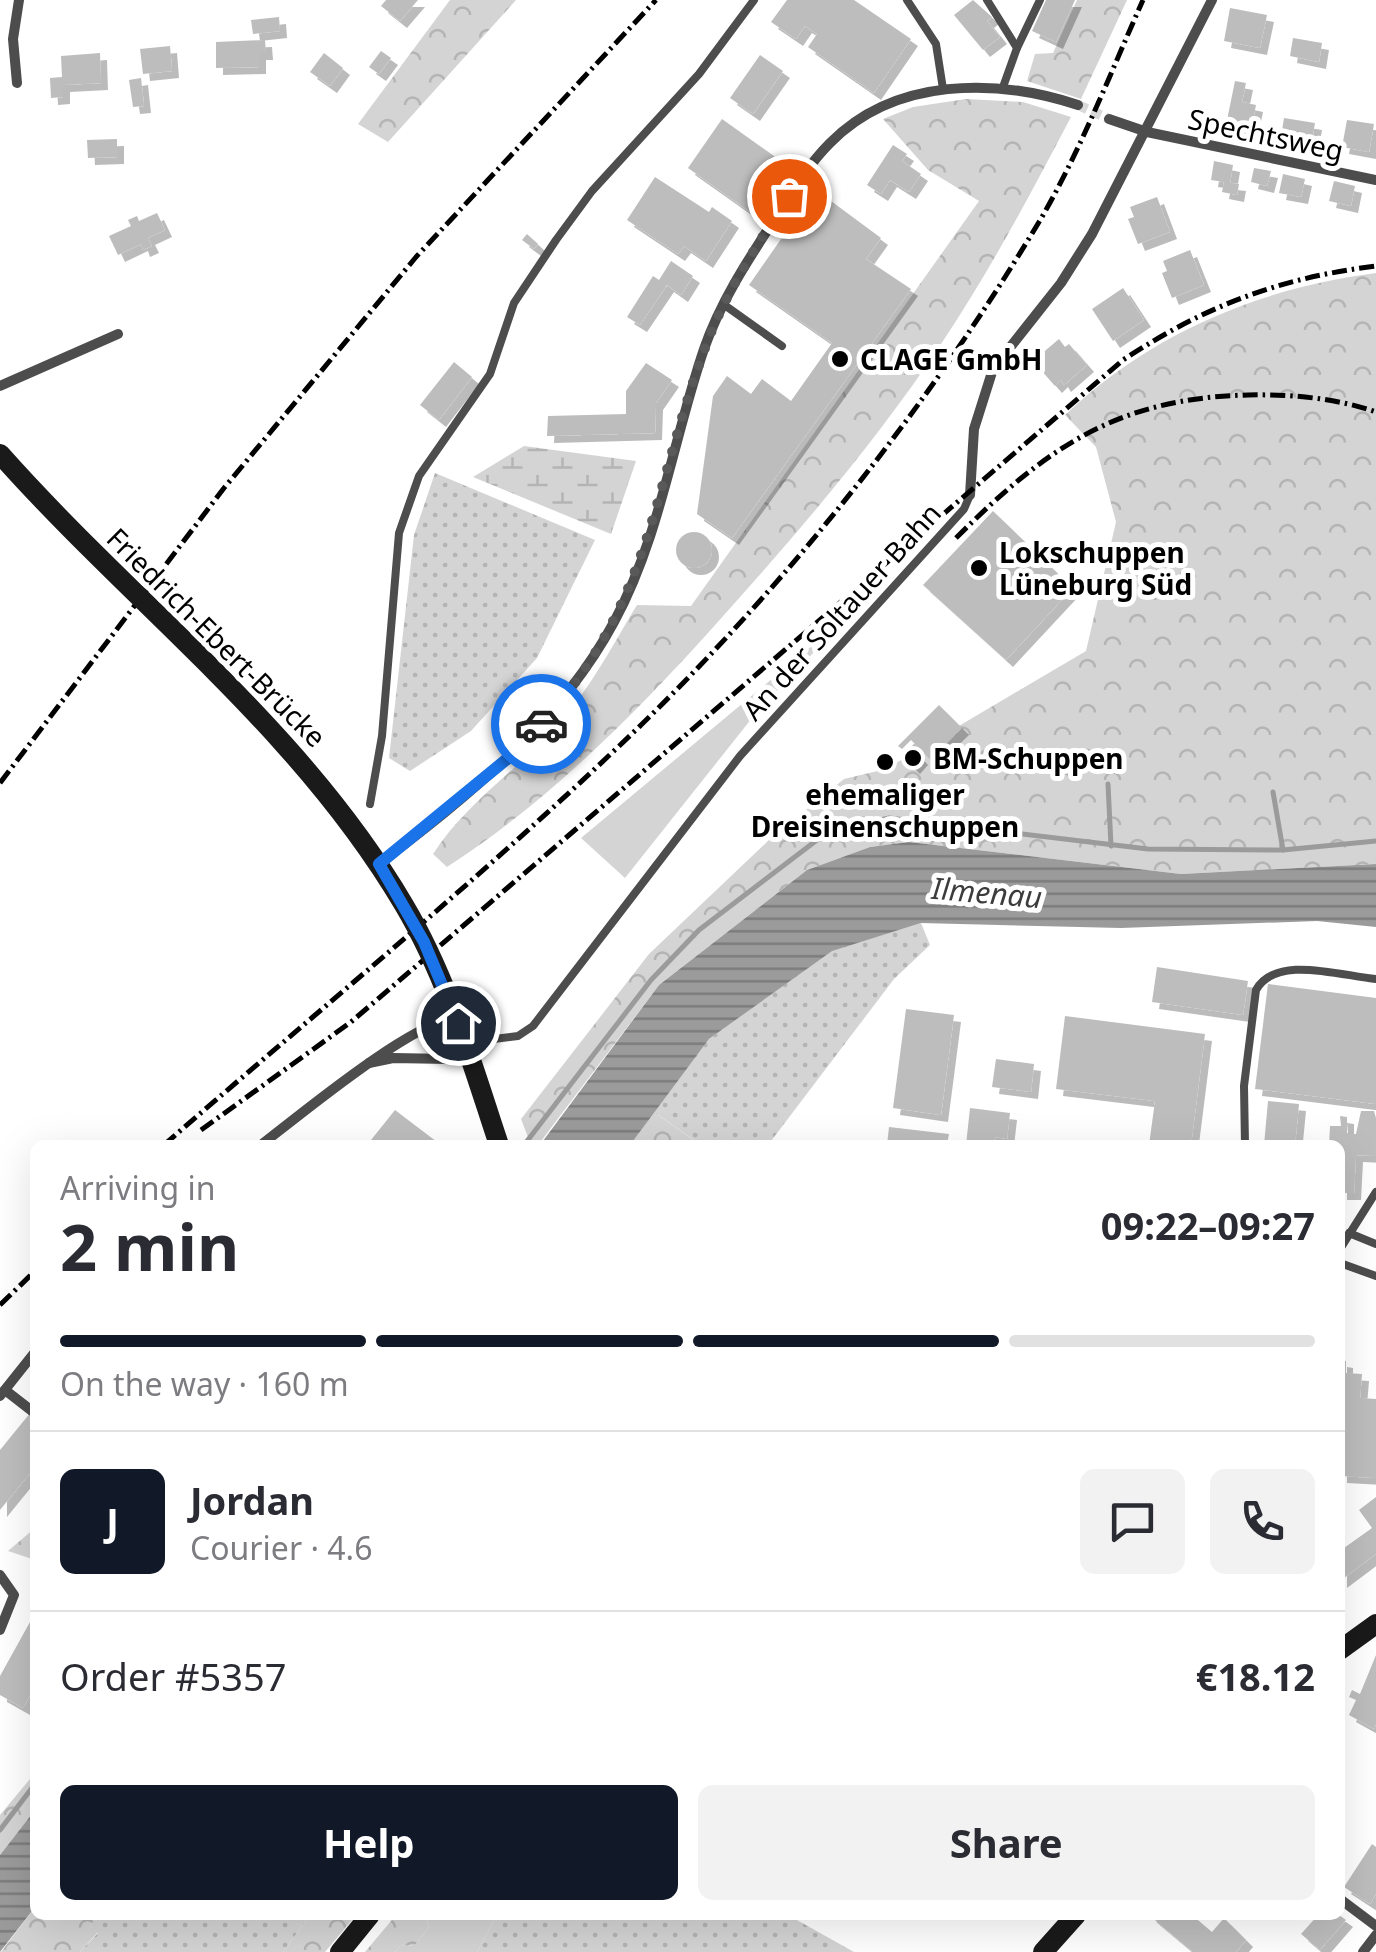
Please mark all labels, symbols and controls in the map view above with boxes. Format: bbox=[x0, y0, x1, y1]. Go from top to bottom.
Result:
street label: Spechtsweg bbox=[1185, 99, 1347, 169]
pin bbox=[747, 154, 832, 239]
icon: bag bbox=[762, 169, 817, 224]
place label: CLAGE GmbH bbox=[860, 340, 1042, 378]
marker: CLAGE GmbH bbox=[829, 348, 851, 370]
street label: An der Soltauer Bahn bbox=[733, 494, 949, 728]
street label: Friedrich-Ebert-Brücke bbox=[99, 519, 335, 755]
place label: Lokschuppen Lüneburg Süd bbox=[999, 533, 1192, 603]
marker: Lokschuppen Lüneburg Süd bbox=[968, 557, 990, 579]
courier bbox=[491, 674, 591, 774]
icon: car bbox=[514, 697, 569, 752]
place label: BM-Schuppen bbox=[933, 739, 1124, 777]
marker: BM-Schuppen bbox=[902, 747, 924, 769]
marker: ehemaliger Dreisinenschuppen bbox=[874, 751, 896, 773]
place label: ehemaliger Dreisinenschuppen bbox=[751, 775, 1019, 845]
water label: Ilmenau bbox=[929, 867, 1044, 917]
pin bbox=[416, 981, 501, 1066]
icon: home bbox=[431, 996, 486, 1051]
text: Arriving in bbox=[60, 1166, 215, 1209]
text: 09:22–09:27 bbox=[1101, 1199, 1315, 1251]
text: 2 min bbox=[60, 1202, 239, 1290]
text: On the way · 160 m bbox=[60, 1362, 349, 1405]
button: chat bbox=[1080, 1469, 1185, 1574]
button: phone bbox=[1210, 1469, 1315, 1574]
text: Jordan bbox=[190, 1474, 314, 1526]
text: J bbox=[106, 1495, 119, 1547]
text: Courier · 4.6 bbox=[190, 1526, 373, 1569]
text: Order #5357 bbox=[60, 1650, 286, 1702]
text: €18.12 bbox=[1196, 1650, 1315, 1702]
button: Help bbox=[60, 1785, 678, 1900]
button: Share bbox=[698, 1785, 1315, 1900]

